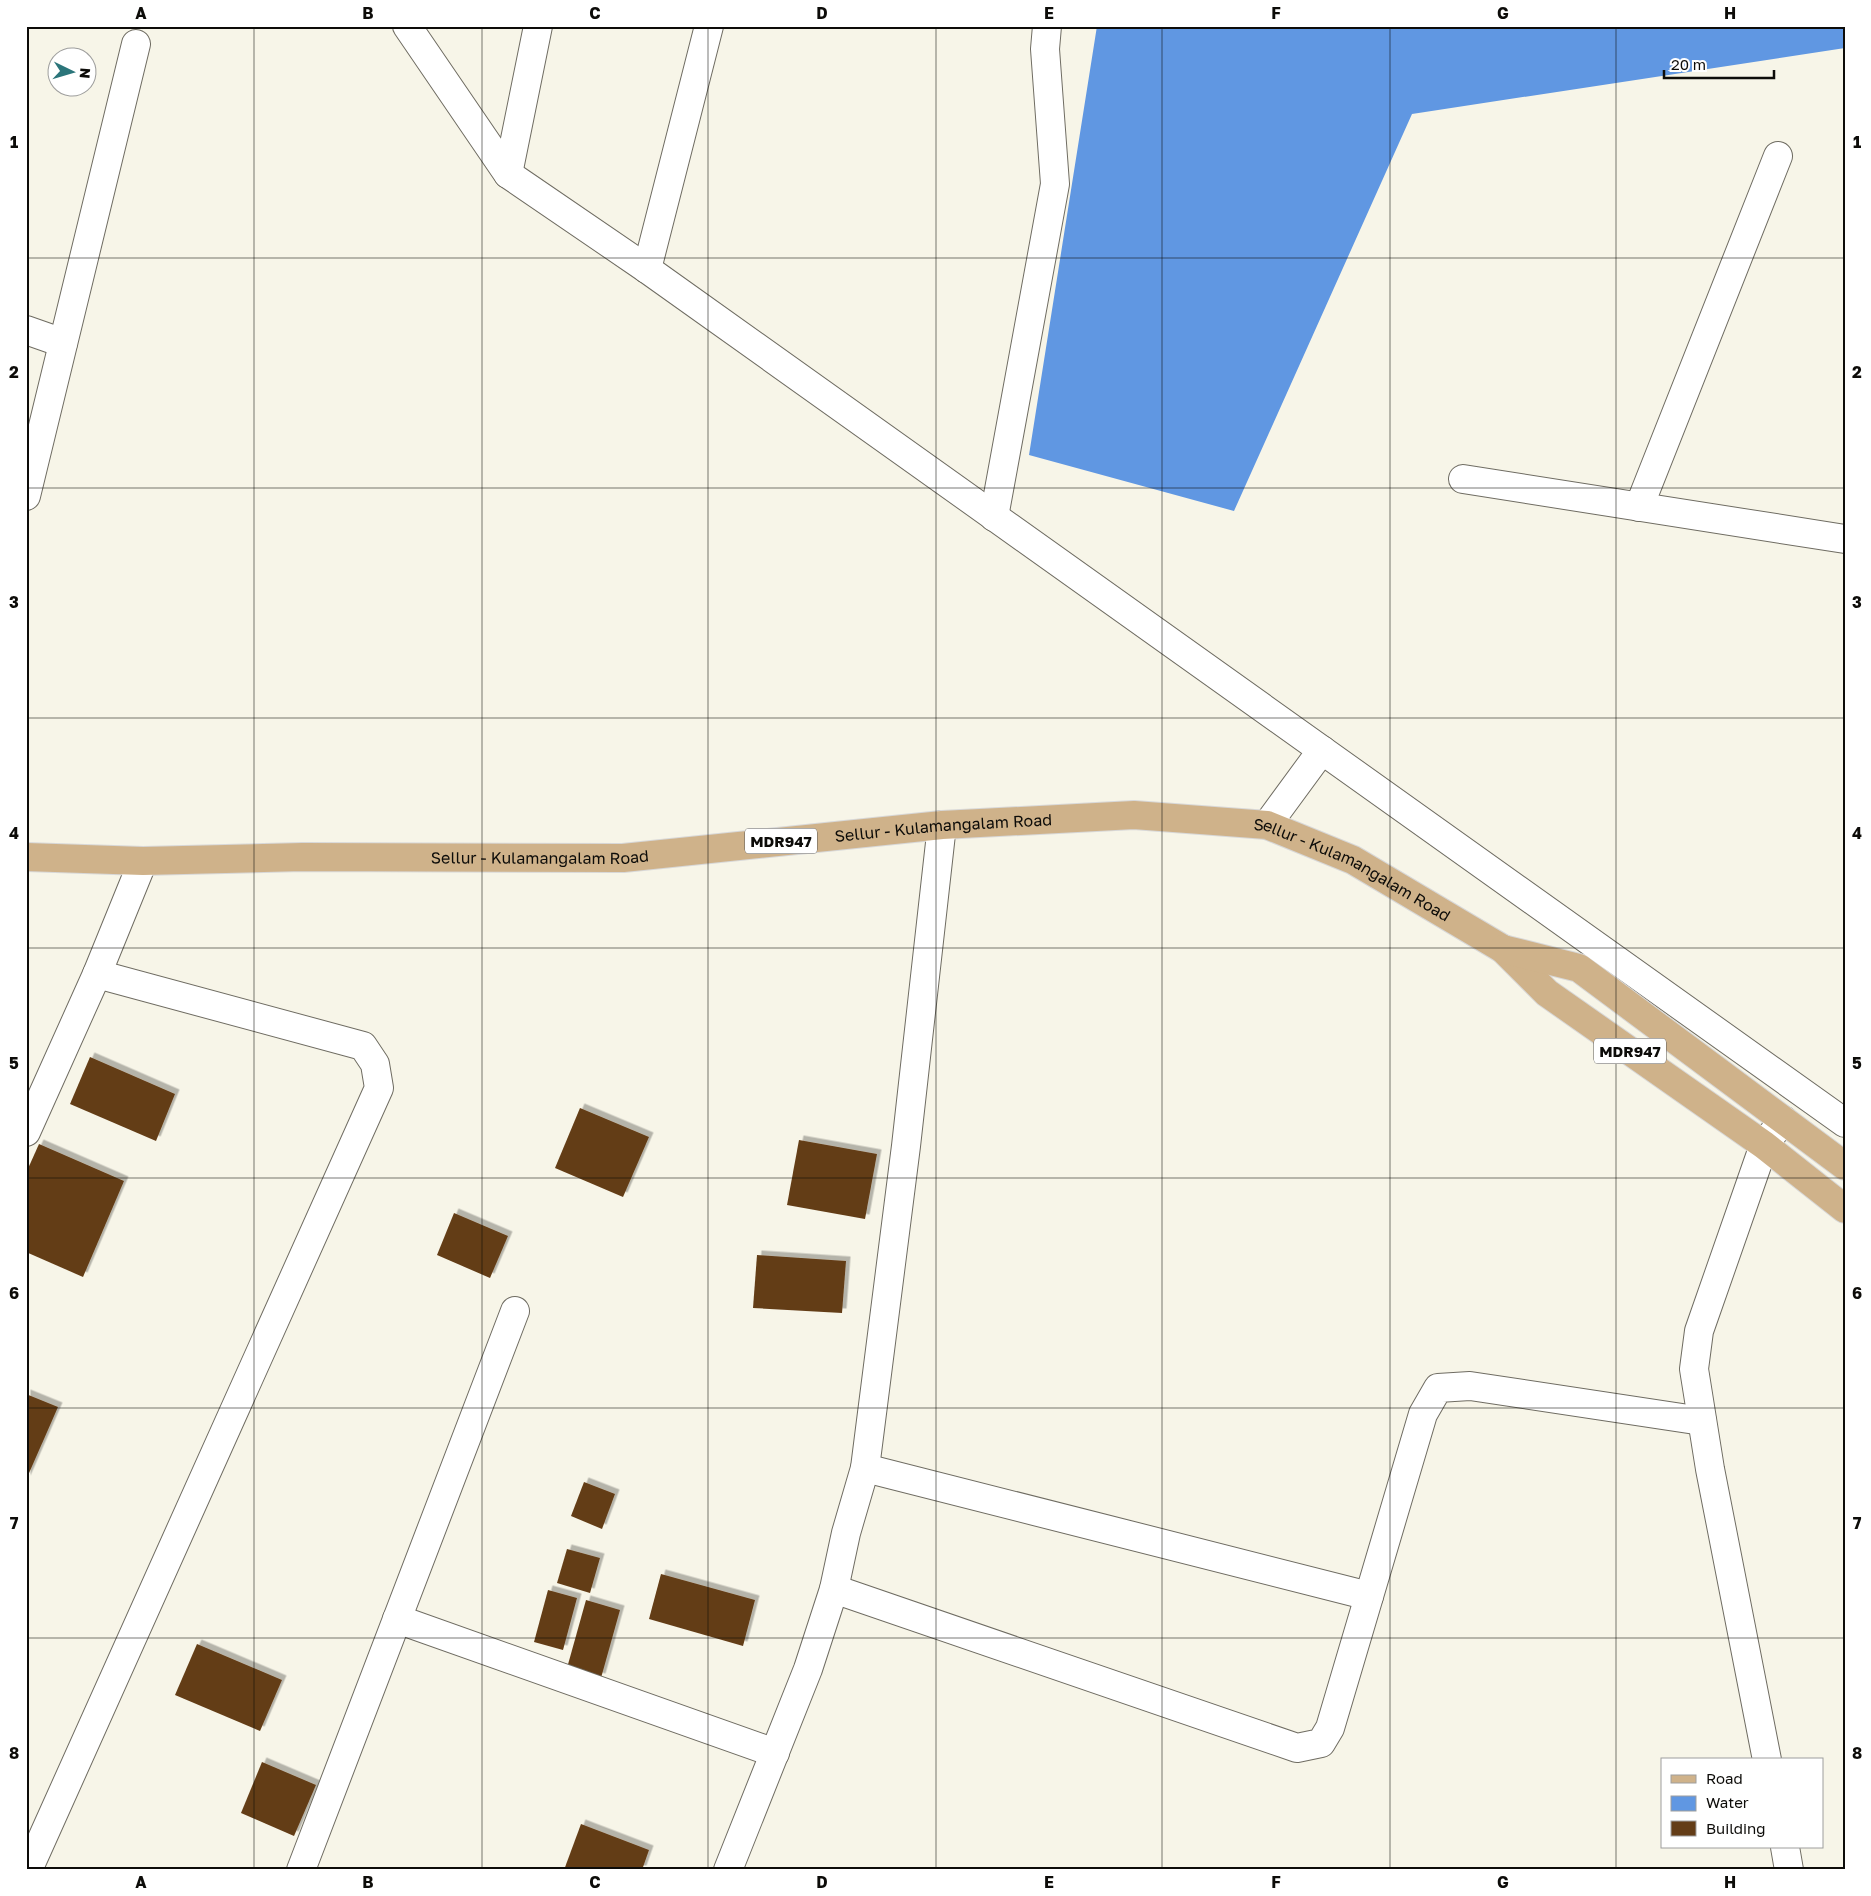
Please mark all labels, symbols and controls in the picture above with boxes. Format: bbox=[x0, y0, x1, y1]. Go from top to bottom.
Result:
text: A bbox=[135, 3, 147, 23]
text: B bbox=[362, 3, 374, 23]
text: C bbox=[589, 3, 601, 23]
text: D bbox=[816, 3, 828, 23]
text: E bbox=[1044, 3, 1054, 23]
text: F bbox=[1271, 3, 1281, 23]
text: G bbox=[1497, 3, 1509, 23]
text: H bbox=[1724, 3, 1736, 23]
north arrow bbox=[48, 48, 98, 98]
scale bar bbox=[1664, 48, 1774, 80]
text: 20 m bbox=[1671, 55, 1706, 73]
text: N bbox=[77, 67, 94, 79]
text: 1 bbox=[10, 132, 18, 152]
text: 1 bbox=[1853, 132, 1861, 152]
text: 2 bbox=[9, 362, 19, 382]
text: 2 bbox=[1852, 362, 1862, 382]
text: 3 bbox=[9, 592, 19, 612]
text: 3 bbox=[1852, 592, 1862, 612]
street label: Sellur - Kulamangalam Road bbox=[834, 809, 1053, 846]
street label: Sellur - Kulamangalam Road bbox=[1253, 814, 1454, 926]
text: 4 bbox=[9, 823, 19, 843]
text: 4 bbox=[1852, 823, 1862, 843]
road number: MDR947 bbox=[745, 828, 817, 854]
street label: Sellur - Kulamangalam Road bbox=[431, 845, 650, 868]
road number: MDR947 bbox=[1594, 1038, 1666, 1064]
text: 5 bbox=[9, 1053, 19, 1073]
text: 5 bbox=[1852, 1053, 1862, 1073]
text: 6 bbox=[9, 1283, 19, 1303]
text: 6 bbox=[1852, 1283, 1862, 1303]
text: 7 bbox=[10, 1513, 19, 1533]
text: 7 bbox=[1853, 1513, 1862, 1533]
text: 8 bbox=[9, 1743, 19, 1763]
text: 8 bbox=[1852, 1743, 1862, 1763]
legend bbox=[1661, 1758, 1824, 1848]
text: Road bbox=[1706, 1769, 1743, 1787]
text: Water bbox=[1706, 1793, 1749, 1811]
text: Building bbox=[1706, 1819, 1766, 1837]
text: A bbox=[135, 1872, 147, 1892]
text: B bbox=[362, 1872, 374, 1892]
text: C bbox=[589, 1872, 601, 1892]
text: D bbox=[816, 1872, 828, 1892]
text: E bbox=[1044, 1872, 1054, 1892]
text: F bbox=[1271, 1872, 1281, 1892]
text: G bbox=[1497, 1872, 1509, 1892]
text: H bbox=[1724, 1872, 1736, 1892]

